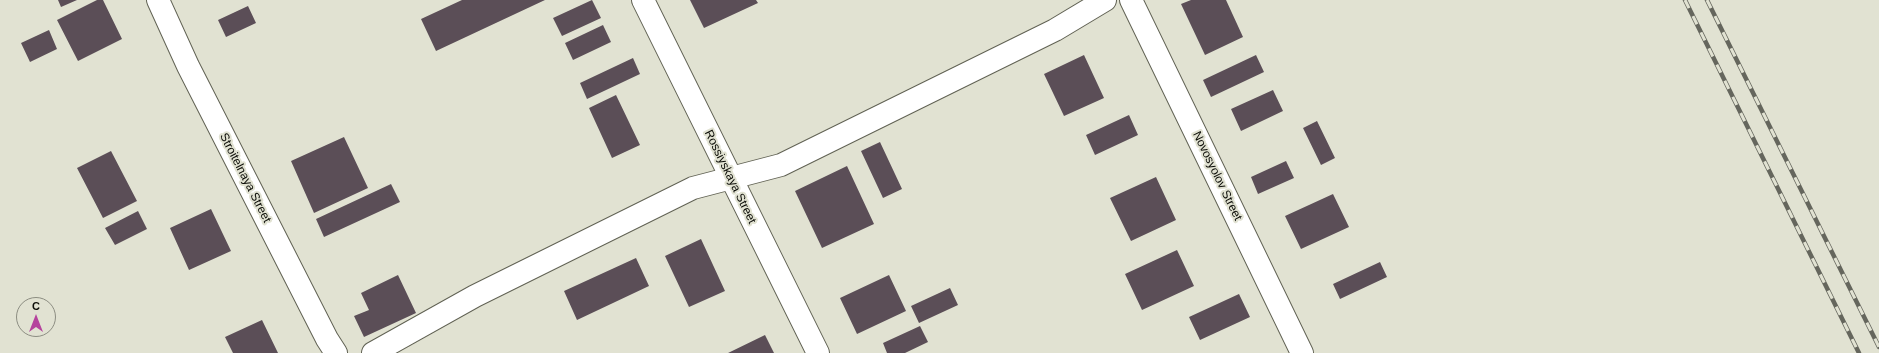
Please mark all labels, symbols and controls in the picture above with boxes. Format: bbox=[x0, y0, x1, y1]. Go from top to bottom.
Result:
street label: Rossiyskaya Street bbox=[701, 128, 759, 226]
street label: Novosyolov Street bbox=[1189, 129, 1245, 223]
street label: Stroitelnaya Street bbox=[216, 131, 274, 225]
north arrow bbox=[16, 297, 56, 337]
text: С bbox=[32, 300, 40, 312]

